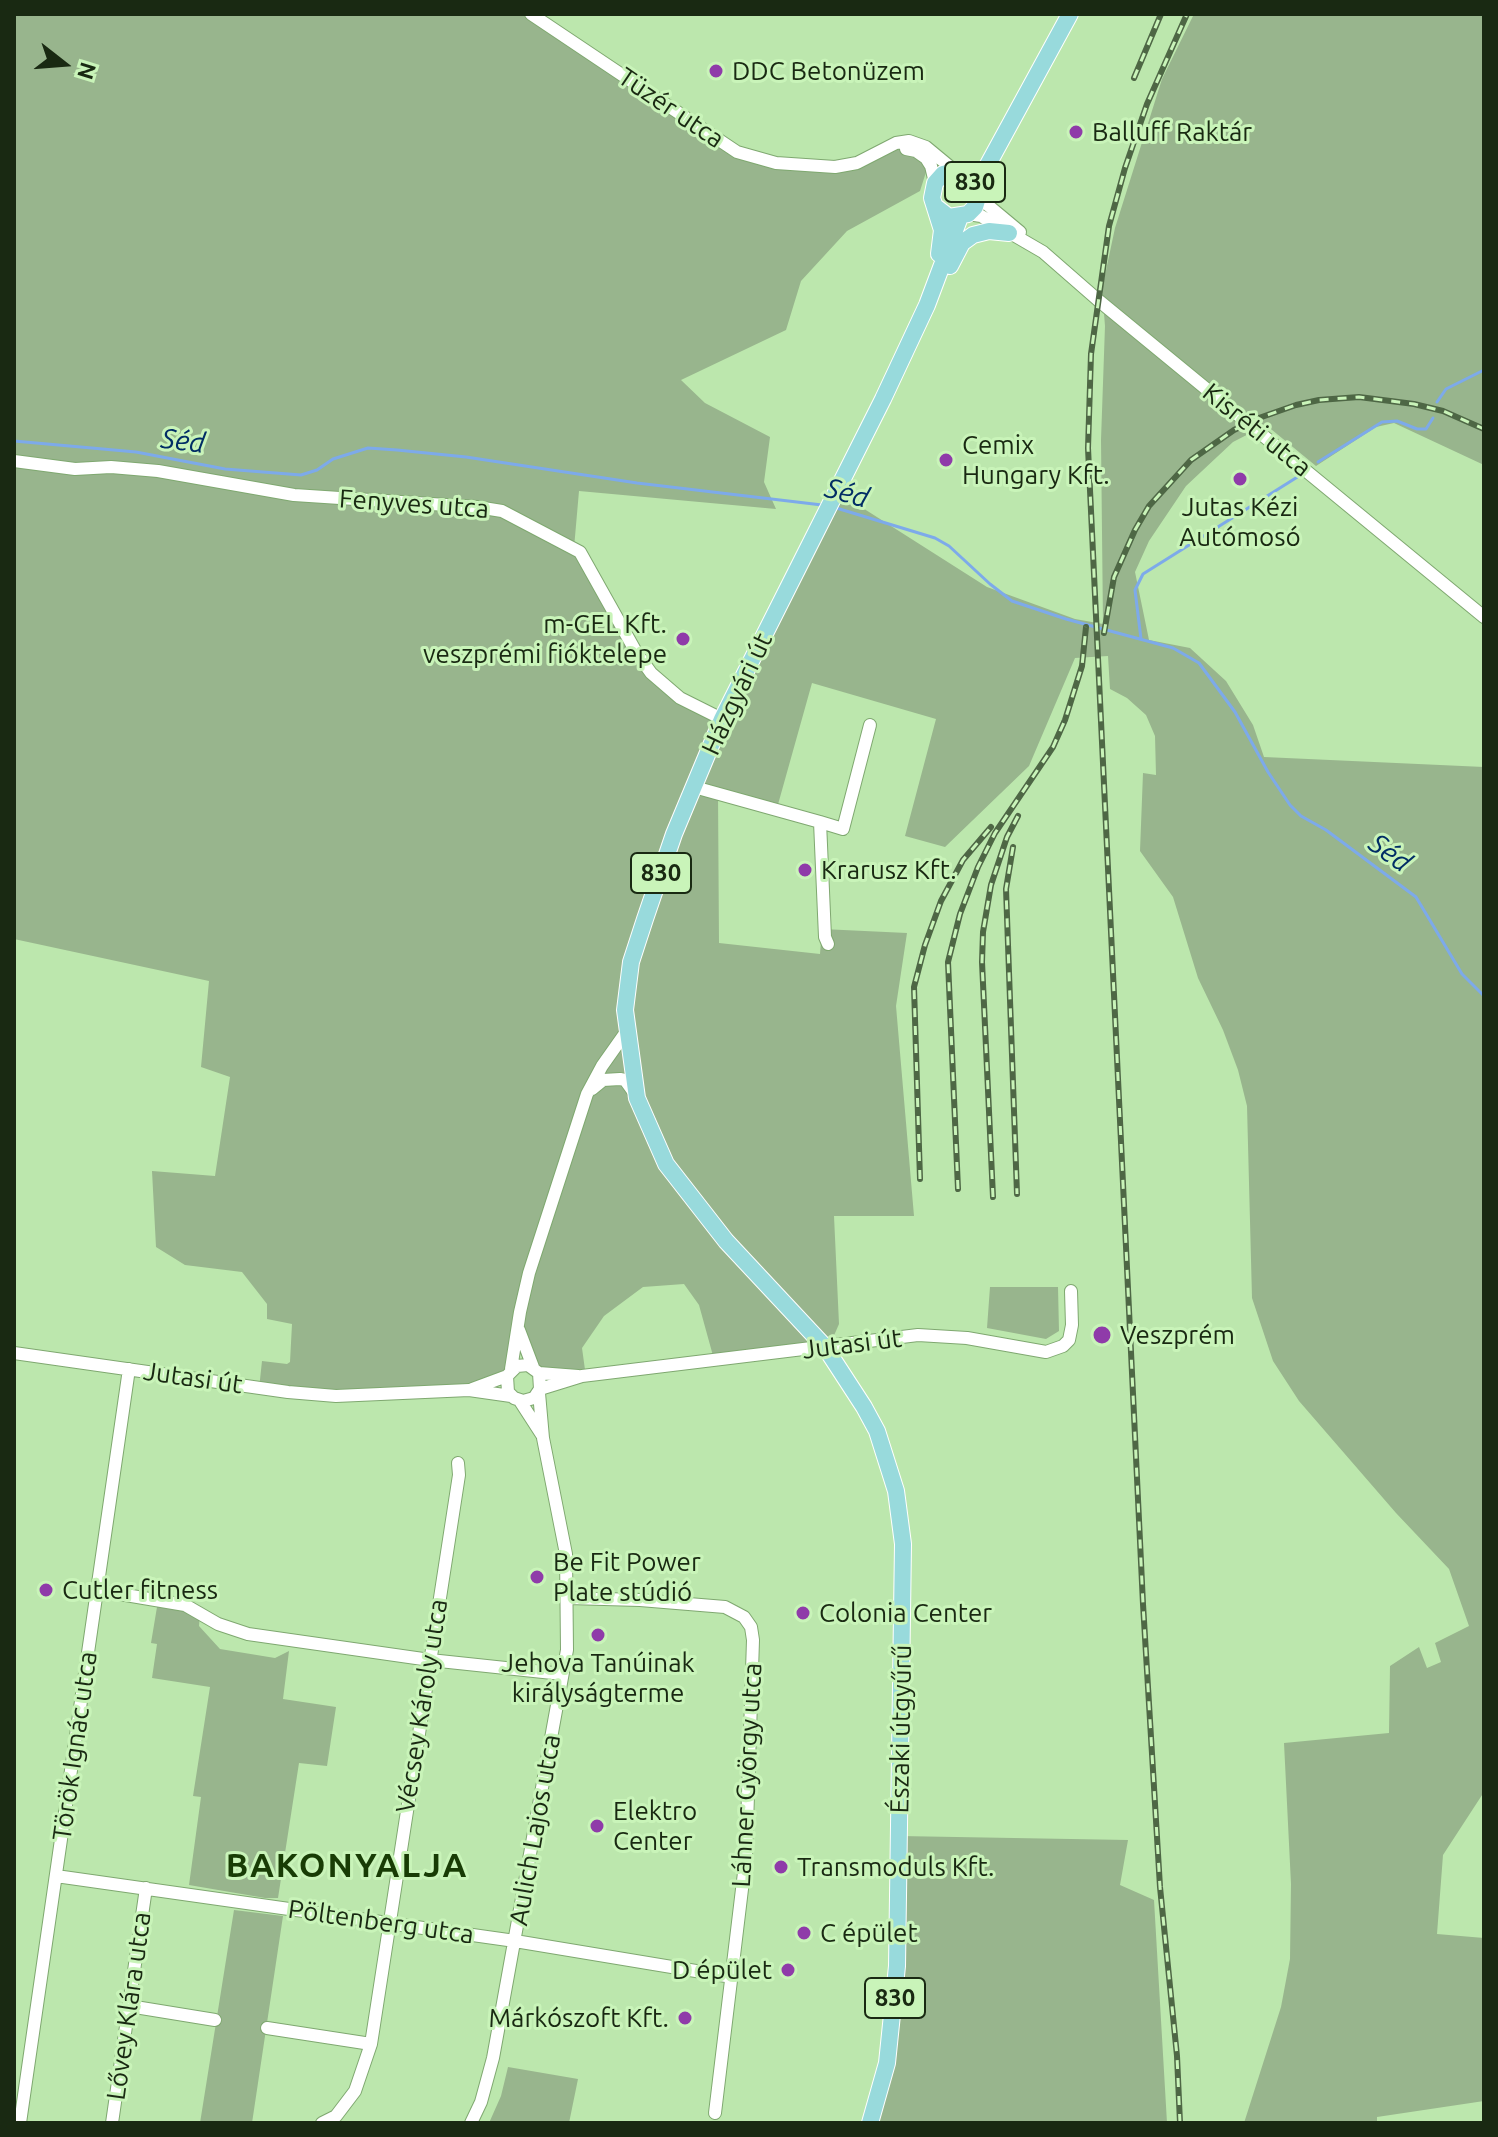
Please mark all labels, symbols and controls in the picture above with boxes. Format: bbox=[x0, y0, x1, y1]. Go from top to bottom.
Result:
north arrow bbox=[24, 24, 104, 104]
place label: DDC Betonüzem bbox=[732, 55, 925, 87]
text: N bbox=[73, 60, 102, 83]
street label: Tüzér utca bbox=[612, 61, 730, 155]
marker: DDC Betonüzem bbox=[707, 62, 725, 80]
place label: Balluff Raktár bbox=[1092, 116, 1252, 148]
marker: Balluff Raktár bbox=[1067, 123, 1085, 141]
road number: 830 bbox=[945, 162, 1005, 202]
street label: Kisréti utca bbox=[1196, 377, 1318, 483]
water label: Séd bbox=[159, 422, 207, 460]
place label: Cemix Hungary Kft. bbox=[962, 429, 1110, 490]
marker: Cemix Hungary Kft. bbox=[937, 451, 955, 469]
marker: Jutas Kézi Autómosó bbox=[1231, 470, 1249, 488]
water label: Séd bbox=[821, 471, 873, 515]
street label: Fenyves utca bbox=[338, 483, 490, 525]
place label: Jutas Kézi Autómosó bbox=[1179, 491, 1301, 552]
place label: m-GEL Kft. veszprémi fióktelepe bbox=[423, 608, 667, 670]
street label: Házgyári út bbox=[695, 628, 779, 760]
marker: m-GEL Kft. veszprémi fióktelepe bbox=[674, 630, 692, 648]
water label: Séd bbox=[1362, 827, 1418, 879]
road number: 830 bbox=[631, 853, 691, 893]
place label: Krarusz Kft. bbox=[821, 854, 957, 886]
marker: Krarusz Kft. bbox=[796, 861, 814, 879]
place label: Veszprém bbox=[1120, 1319, 1235, 1351]
street label: Jutasi út bbox=[801, 1322, 903, 1366]
marker: Veszprém bbox=[1091, 1324, 1113, 1346]
street label: Jutasi út bbox=[141, 1356, 245, 1400]
place label: Be Fit Power Plate stúdió bbox=[553, 1546, 701, 1608]
marker: Be Fit Power Plate stúdió bbox=[528, 1568, 546, 1586]
place label: Cutler fitness bbox=[62, 1574, 218, 1606]
marker: Cutler fitness bbox=[37, 1581, 55, 1599]
street label: Vécsey Károly utca bbox=[390, 1597, 454, 1815]
place label: Colonia Center bbox=[819, 1597, 992, 1629]
marker: Colonia Center bbox=[794, 1604, 812, 1622]
marker: Jehova Tanúinak királyságterme bbox=[589, 1626, 607, 1644]
street label: Északi útgyűrű bbox=[884, 1644, 918, 1814]
place label: Jehova Tanúinak királyságterme bbox=[501, 1647, 695, 1708]
street label: Török Ignác utca bbox=[46, 1649, 104, 1843]
street label: Láhner György utca bbox=[726, 1662, 768, 1888]
street label: Aulich Lajos utca bbox=[503, 1732, 567, 1928]
place label: Elektro Center bbox=[613, 1795, 697, 1856]
marker: Elektro Center bbox=[588, 1817, 606, 1835]
district label: BAKONYALJA bbox=[226, 1846, 468, 1886]
place label: Transmoduls Kft. bbox=[797, 1851, 994, 1883]
marker: Transmoduls Kft. bbox=[772, 1858, 790, 1876]
street label: Pöltenberg utca bbox=[286, 1894, 476, 1950]
street label: Lővey Klára utca bbox=[100, 1910, 158, 2102]
place label: C épület bbox=[820, 1917, 918, 1949]
marker: C épület bbox=[795, 1924, 813, 1942]
place label: D épület bbox=[672, 1954, 772, 1986]
marker: D épület bbox=[779, 1961, 797, 1979]
road number: 830 bbox=[865, 1978, 925, 2018]
place label: Márkószoft Kft. bbox=[488, 2002, 669, 2034]
marker: Márkószoft Kft. bbox=[676, 2009, 694, 2027]

